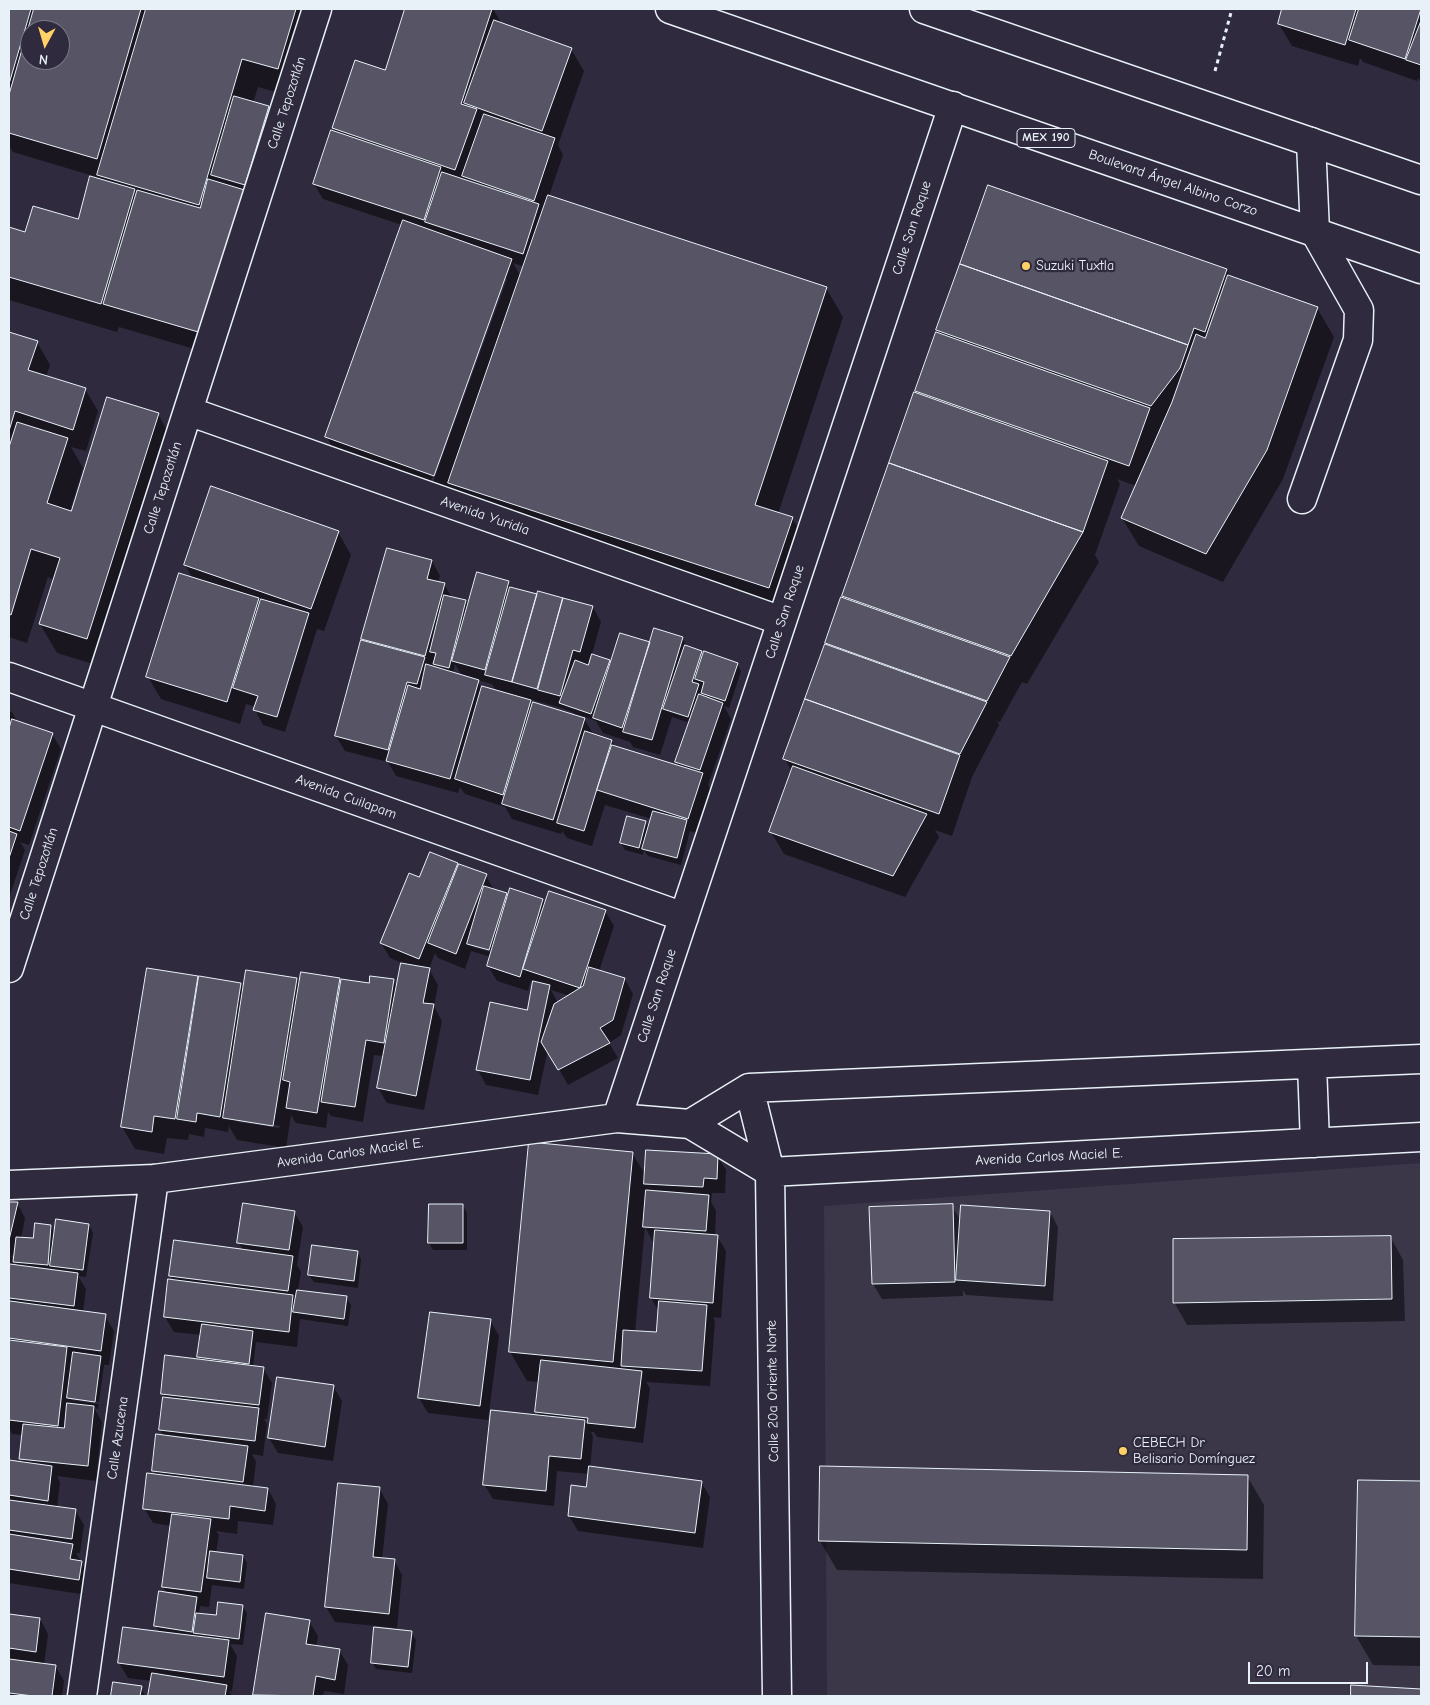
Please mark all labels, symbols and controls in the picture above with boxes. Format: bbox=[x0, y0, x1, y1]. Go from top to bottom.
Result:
north arrow bbox=[20, 20, 70, 70]
text: N bbox=[38, 50, 49, 68]
street label: Calle Tepozotlán bbox=[264, 55, 310, 151]
road number: MEX 190 bbox=[1017, 128, 1075, 148]
street label: Boulevard Ángel Albino Corzo bbox=[1086, 146, 1260, 220]
street label: Calle San Roque bbox=[889, 179, 935, 277]
place label: Suzuki Tuxtla bbox=[1036, 258, 1114, 274]
marker: Suzuki Tuxtla bbox=[1020, 260, 1032, 272]
street label: Calle Tepozotlán bbox=[140, 440, 186, 536]
street label: Avenida Yuridia bbox=[438, 493, 532, 539]
street label: Calle San Roque bbox=[762, 563, 808, 661]
street label: Avenida Cuilapam bbox=[293, 771, 399, 823]
street label: Calle Tepozotlán bbox=[16, 826, 62, 922]
street label: Calle San Roque bbox=[634, 947, 680, 1045]
street label: Avenida Carlos Maciel E. bbox=[276, 1134, 424, 1172]
street label: Avenida Carlos Maciel E. bbox=[975, 1145, 1123, 1169]
street label: Calle 20a Oriente Norte bbox=[763, 1320, 783, 1462]
street label: Calle Azucena bbox=[104, 1395, 132, 1481]
place label: CEBECH Dr Belisario Domínguez bbox=[1133, 1435, 1255, 1468]
marker: CEBECH Dr Belisario Domínguez bbox=[1117, 1445, 1129, 1457]
scale bar bbox=[1250, 1652, 1370, 1684]
text: 20 m bbox=[1256, 1662, 1290, 1680]

